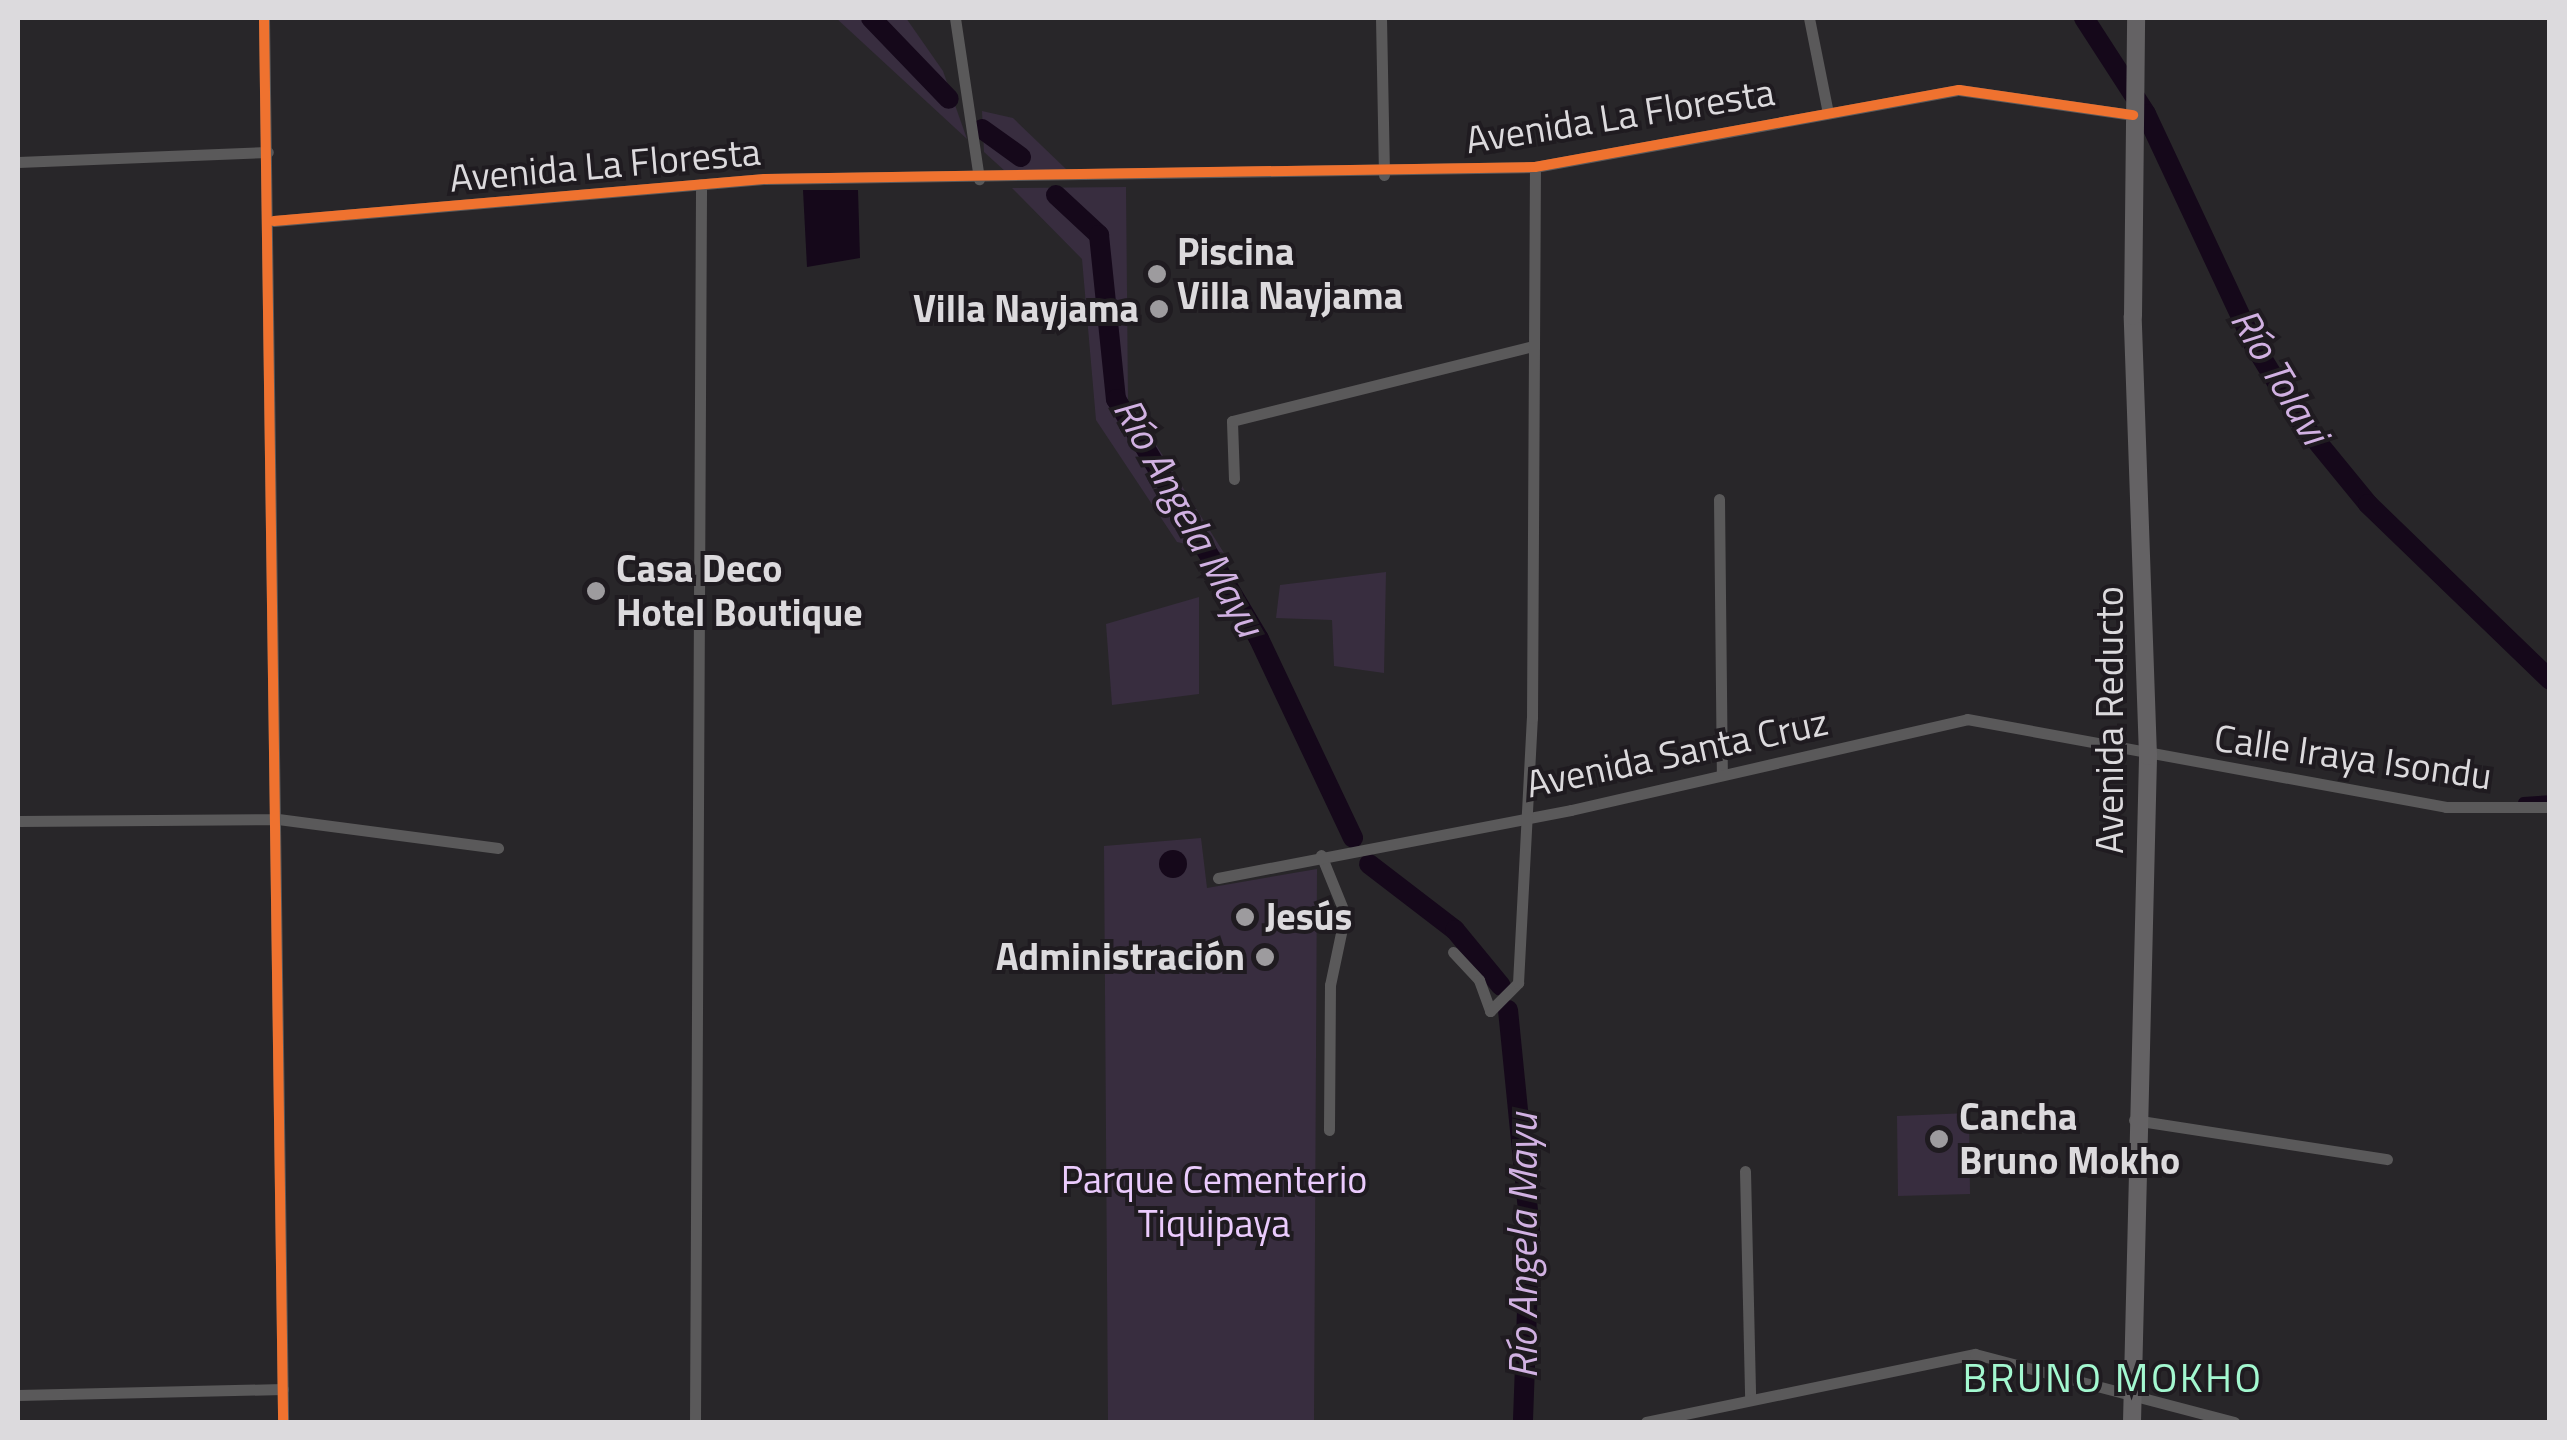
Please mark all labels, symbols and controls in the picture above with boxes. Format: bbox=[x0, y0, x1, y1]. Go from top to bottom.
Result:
street label: Avenida La Floresta bbox=[1462, 69, 1778, 163]
street label: Avenida La Floresta bbox=[448, 129, 762, 201]
place label: Piscina Villa Nayjama bbox=[1177, 229, 1403, 318]
marker: Piscina Villa Nayjama bbox=[1146, 263, 1168, 285]
place label: Villa Nayjama bbox=[913, 286, 1139, 332]
marker: Villa Nayjama bbox=[1148, 298, 1170, 320]
water label: Río Tolavi bbox=[2221, 299, 2339, 453]
water label: Río Angela Mayu bbox=[1104, 389, 1274, 645]
place label: Casa Deco Hotel Boutique bbox=[616, 546, 863, 636]
marker: Casa Deco Hotel Boutique bbox=[585, 580, 607, 602]
street label: Avenida Reducto bbox=[2087, 586, 2133, 854]
street label: Avenida Santa Cruz bbox=[1522, 699, 1832, 807]
street label: Calle Iraya Isondu bbox=[2212, 715, 2494, 799]
place label: Jesús bbox=[1265, 894, 1353, 940]
marker: Jesús bbox=[1234, 906, 1256, 928]
place label: Administración bbox=[996, 934, 1245, 980]
marker: Administración bbox=[1254, 946, 1276, 968]
place label: Cancha Bruno Mokho bbox=[1959, 1094, 2180, 1184]
water label: Río Angela Mayu bbox=[1499, 1113, 1547, 1379]
marker: Cancha Bruno Mokho bbox=[1928, 1128, 1950, 1150]
park label: Parque Cementerio Tiquipaya bbox=[1061, 1157, 1367, 1246]
district label: BRUNO MOKHO bbox=[1963, 1354, 2263, 1402]

